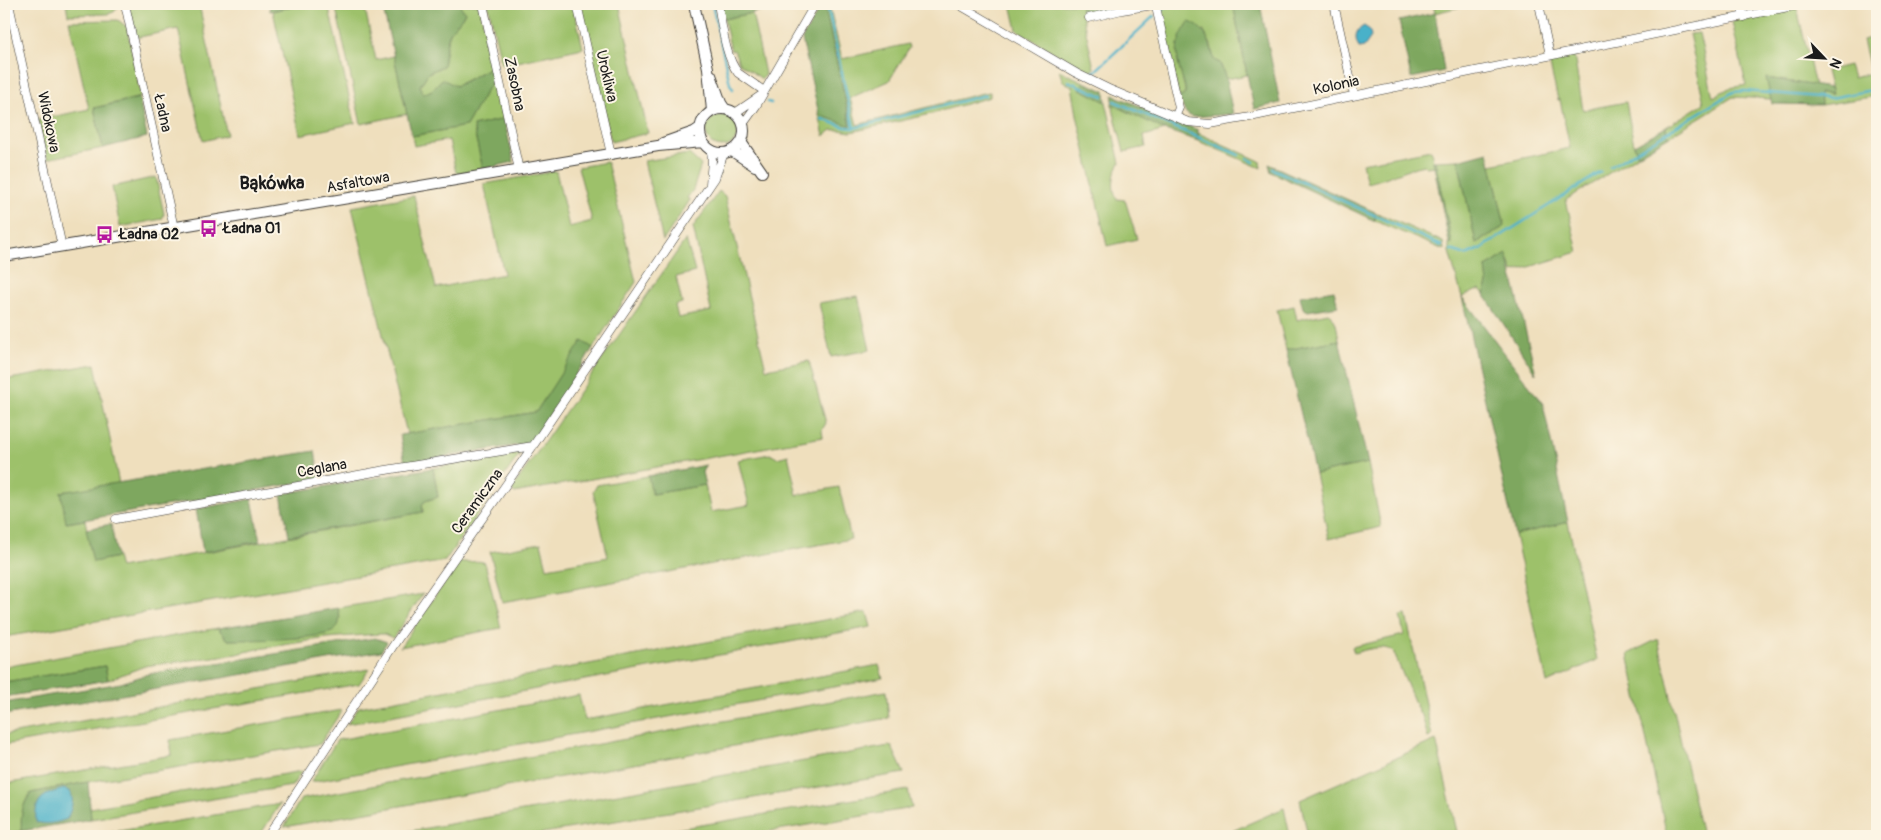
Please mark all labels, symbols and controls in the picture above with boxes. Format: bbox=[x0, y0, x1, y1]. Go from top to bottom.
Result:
north arrow bbox=[1798, 32, 1848, 82]
street label: Urokliwa bbox=[591, 48, 622, 104]
street label: Zasobna bbox=[500, 55, 530, 113]
text: N bbox=[1826, 55, 1845, 71]
street label: Kolonia bbox=[1311, 71, 1361, 100]
street label: Widokowa bbox=[33, 90, 64, 154]
street label: Ładna bbox=[149, 91, 176, 134]
street label: Asfaltowa bbox=[325, 168, 391, 197]
district label: Bąkówka bbox=[240, 172, 305, 195]
bus stop icon: Ładna 01 bbox=[199, 218, 219, 238]
place label: Ładna 01 bbox=[221, 219, 281, 238]
bus stop icon: Ładna 02 bbox=[95, 224, 115, 244]
place label: Ładna 02 bbox=[117, 225, 179, 244]
street label: Ceglana bbox=[296, 455, 348, 482]
street label: Ceramiczna bbox=[447, 465, 507, 538]

